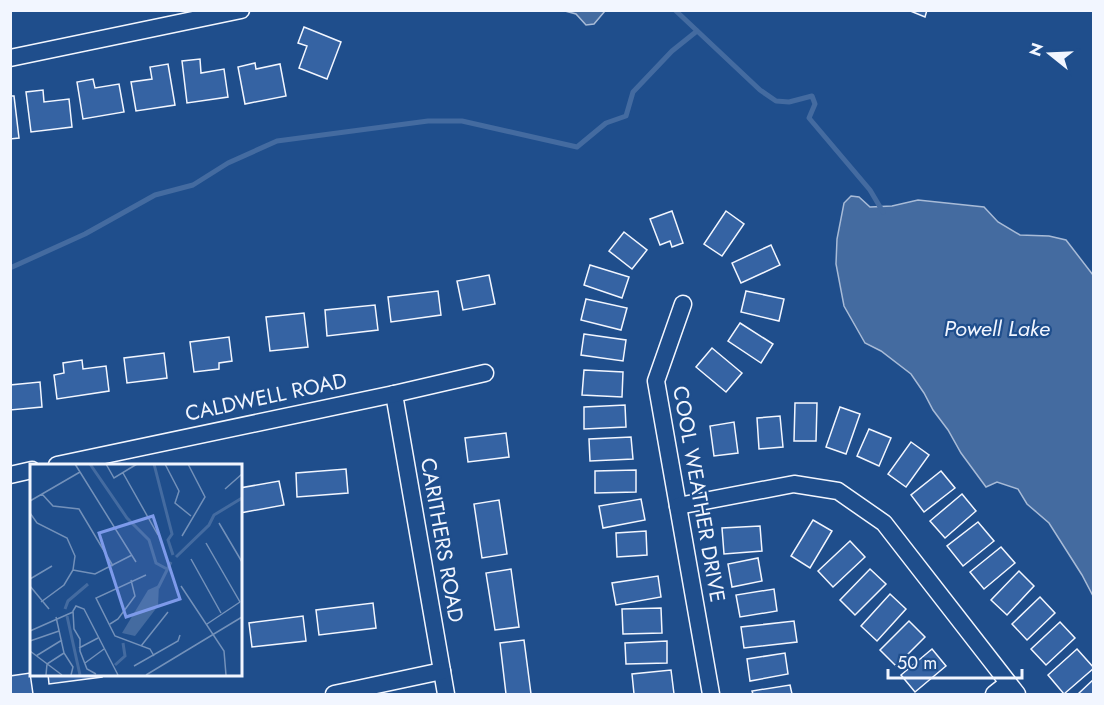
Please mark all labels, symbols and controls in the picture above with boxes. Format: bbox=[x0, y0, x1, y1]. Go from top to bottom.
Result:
north arrow bbox=[1020, 24, 1080, 84]
text: N bbox=[1023, 40, 1049, 59]
water label: Powell Lake bbox=[944, 312, 1050, 344]
street label: CALDWELL ROAD bbox=[182, 365, 350, 429]
street label: COOL WEATHER DRIVE bbox=[665, 384, 733, 604]
street label: CARITHERS ROAD bbox=[413, 455, 471, 625]
inset map bbox=[30, 464, 242, 675]
scale bar bbox=[888, 642, 1022, 680]
text: 50 m bbox=[897, 650, 937, 676]

